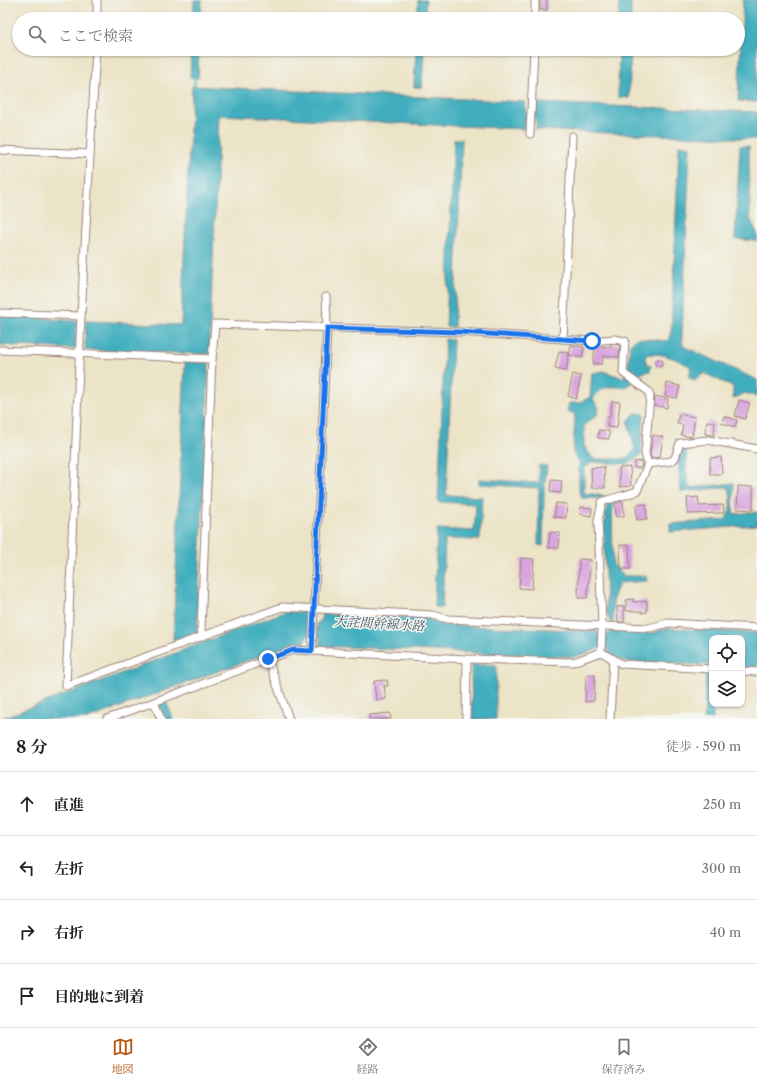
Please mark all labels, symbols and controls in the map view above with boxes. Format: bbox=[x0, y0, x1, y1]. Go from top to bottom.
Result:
search box bbox=[12, 12, 745, 56]
icon: search bbox=[26, 23, 48, 45]
text: ここで検索 bbox=[58, 26, 133, 45]
route start bbox=[583, 332, 601, 350]
water label: 大詫間幹線水路 bbox=[333, 613, 426, 633]
map controls bbox=[709, 635, 745, 707]
button: locate bbox=[709, 635, 745, 671]
route end bbox=[259, 650, 277, 668]
button: layers bbox=[709, 671, 745, 707]
text: 8 分 bbox=[16, 737, 48, 757]
text: 徒歩 · 590 m bbox=[666, 738, 741, 754]
icon: ahead bbox=[16, 793, 38, 815]
text: 直進 bbox=[54, 795, 84, 814]
text: 250 m bbox=[703, 796, 741, 812]
icon: left bbox=[16, 857, 38, 879]
text: 左折 bbox=[54, 859, 84, 878]
text: 300 m bbox=[702, 860, 741, 876]
icon: right bbox=[16, 921, 38, 943]
text: 右折 bbox=[54, 923, 84, 942]
text: 40 m bbox=[710, 924, 741, 940]
icon: arrive bbox=[16, 985, 38, 1007]
text: 目的地に到着 bbox=[54, 987, 144, 1006]
tab: 地図 bbox=[112, 1036, 134, 1076]
tab: 経路 bbox=[357, 1036, 379, 1076]
tab: 保存済み bbox=[602, 1036, 646, 1076]

